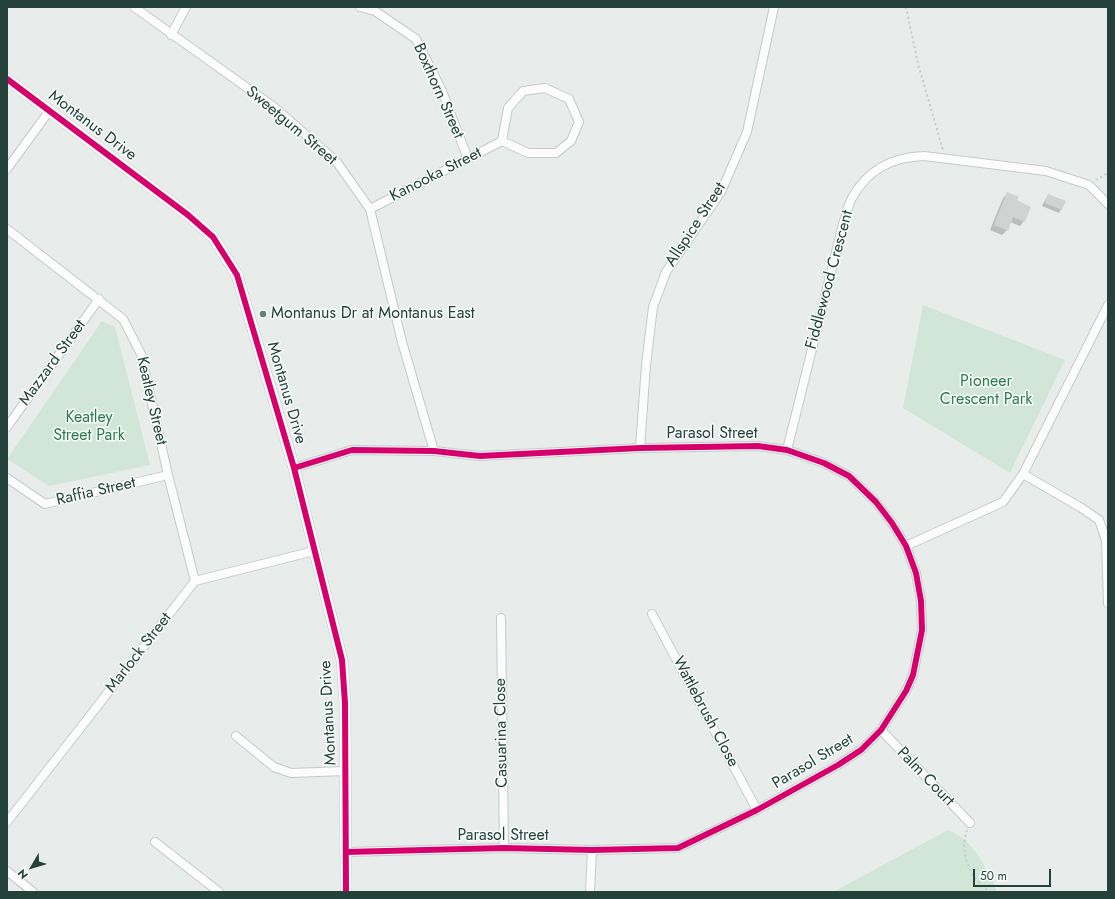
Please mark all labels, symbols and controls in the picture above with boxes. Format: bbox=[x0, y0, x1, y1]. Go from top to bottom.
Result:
street label: Boxthorn Street bbox=[408, 41, 468, 141]
street label: Sweetgum Street bbox=[242, 82, 340, 170]
street label: Montanus Drive bbox=[44, 87, 140, 165]
street label: Kanooka Street bbox=[387, 144, 485, 206]
street label: Allspice Street bbox=[662, 179, 730, 271]
street label: Fiddlewood Crescent bbox=[802, 208, 858, 352]
place label: Montanus Dr at Montanus East bbox=[271, 304, 475, 324]
marker: Montanus Dr at Montanus East bbox=[258, 309, 268, 319]
street label: Mazzard Street bbox=[16, 316, 90, 410]
street label: Montanus Drive bbox=[262, 340, 310, 446]
street label: Keatley Street bbox=[132, 355, 170, 447]
park label: Pioneer Crescent Park bbox=[940, 372, 1032, 410]
park label: Keatley Street Park bbox=[53, 408, 125, 446]
street label: Parasol Street bbox=[666, 424, 758, 444]
street label: Raffia Street bbox=[55, 474, 137, 510]
street label: Marlock Street bbox=[102, 609, 176, 697]
street label: Wattlebrush Close bbox=[668, 654, 742, 770]
street label: Montanus Drive bbox=[317, 660, 341, 766]
street label: Casuarina Close bbox=[491, 678, 513, 788]
street label: Parasol Street bbox=[769, 730, 857, 794]
street label: Palm Court bbox=[892, 744, 958, 810]
street label: Parasol Street bbox=[457, 826, 549, 846]
north arrow bbox=[12, 847, 52, 887]
scale bar bbox=[975, 861, 1053, 887]
text: N bbox=[14, 866, 32, 883]
text: 50 m bbox=[980, 867, 1007, 885]

